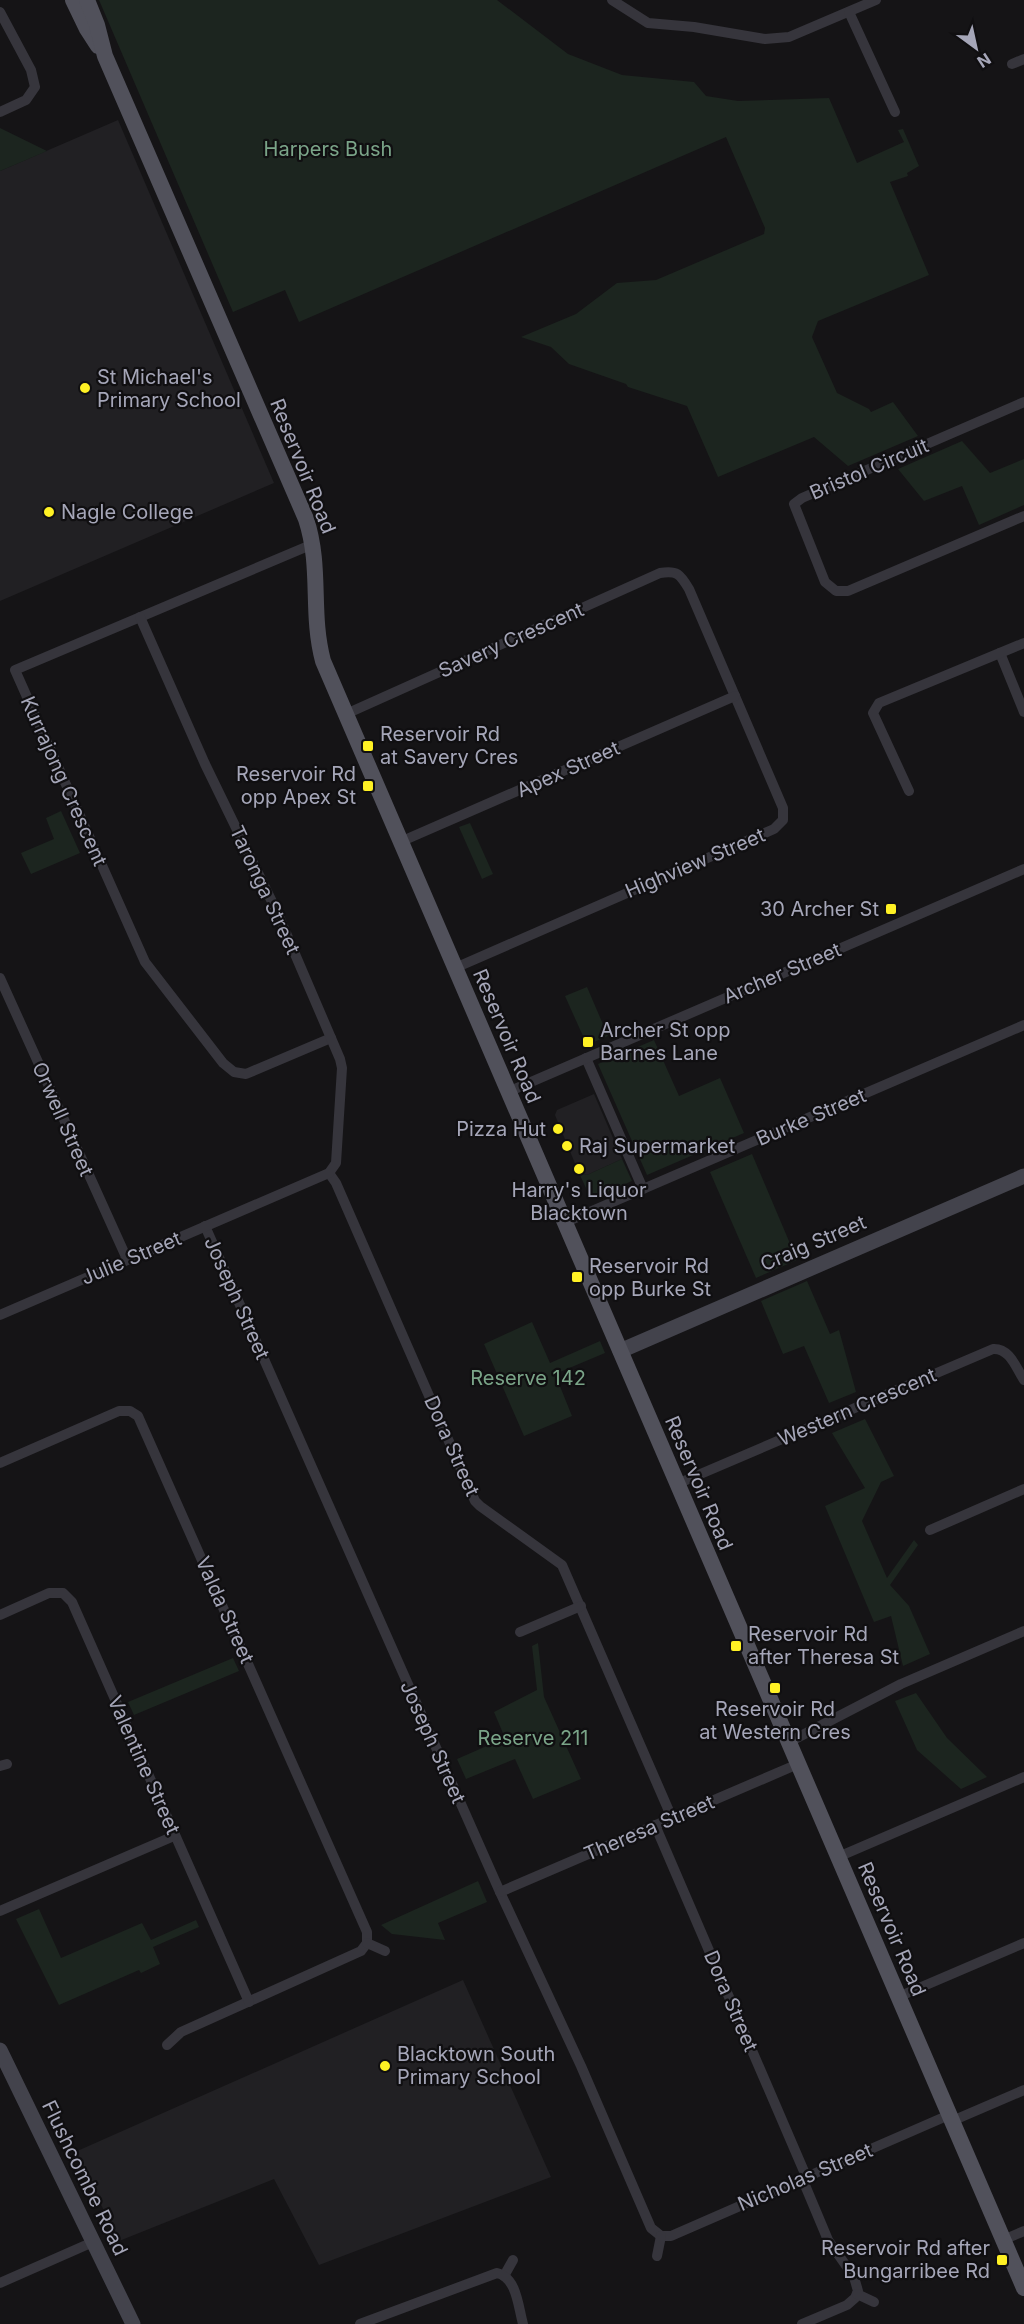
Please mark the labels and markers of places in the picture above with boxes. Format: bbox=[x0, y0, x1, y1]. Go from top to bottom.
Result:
place label: St Michael's Primary School bbox=[97, 365, 241, 412]
marker: St Michael's Primary School bbox=[78, 381, 92, 395]
place label: Nagle College bbox=[61, 500, 194, 524]
marker: Nagle College bbox=[42, 505, 56, 519]
place label: Reservoir Rd at Savery Cres bbox=[380, 722, 518, 769]
marker: Reservoir Rd at Savery Cres bbox=[361, 739, 375, 753]
place label: Reservoir Rd opp Apex St bbox=[236, 762, 356, 809]
marker: Reservoir Rd opp Apex St bbox=[361, 779, 375, 793]
place label: 30 Archer St bbox=[760, 897, 879, 921]
marker: 30 Archer St bbox=[884, 902, 898, 916]
place label: Archer St opp Barnes Lane bbox=[600, 1018, 731, 1065]
marker: Archer St opp Barnes Lane bbox=[581, 1035, 595, 1049]
place label: Pizza Hut bbox=[456, 1117, 546, 1141]
marker: Pizza Hut bbox=[551, 1122, 565, 1136]
place label: Raj Supermarket bbox=[579, 1134, 736, 1158]
marker: Raj Supermarket bbox=[560, 1139, 574, 1153]
marker: Harry's Liquor Blacktown bbox=[572, 1162, 586, 1176]
place label: Harry's Liquor Blacktown bbox=[512, 1178, 647, 1225]
place label: Reservoir Rd opp Burke St bbox=[589, 1254, 712, 1301]
marker: Reservoir Rd opp Burke St bbox=[570, 1270, 584, 1284]
place label: Reservoir Rd after Theresa St bbox=[748, 1622, 900, 1669]
marker: Reservoir Rd after Theresa St bbox=[729, 1639, 743, 1653]
marker: Reservoir Rd at Western Cres bbox=[768, 1681, 782, 1695]
place label: Reservoir Rd at Western Cres bbox=[699, 1697, 851, 1744]
place label: Blacktown South Primary School bbox=[397, 2042, 555, 2089]
marker: Blacktown South Primary School bbox=[378, 2059, 392, 2073]
place label: Reservoir Rd after Bungarribee Rd bbox=[821, 2236, 990, 2283]
marker: Reservoir Rd after Bungarribee Rd bbox=[995, 2253, 1009, 2267]

